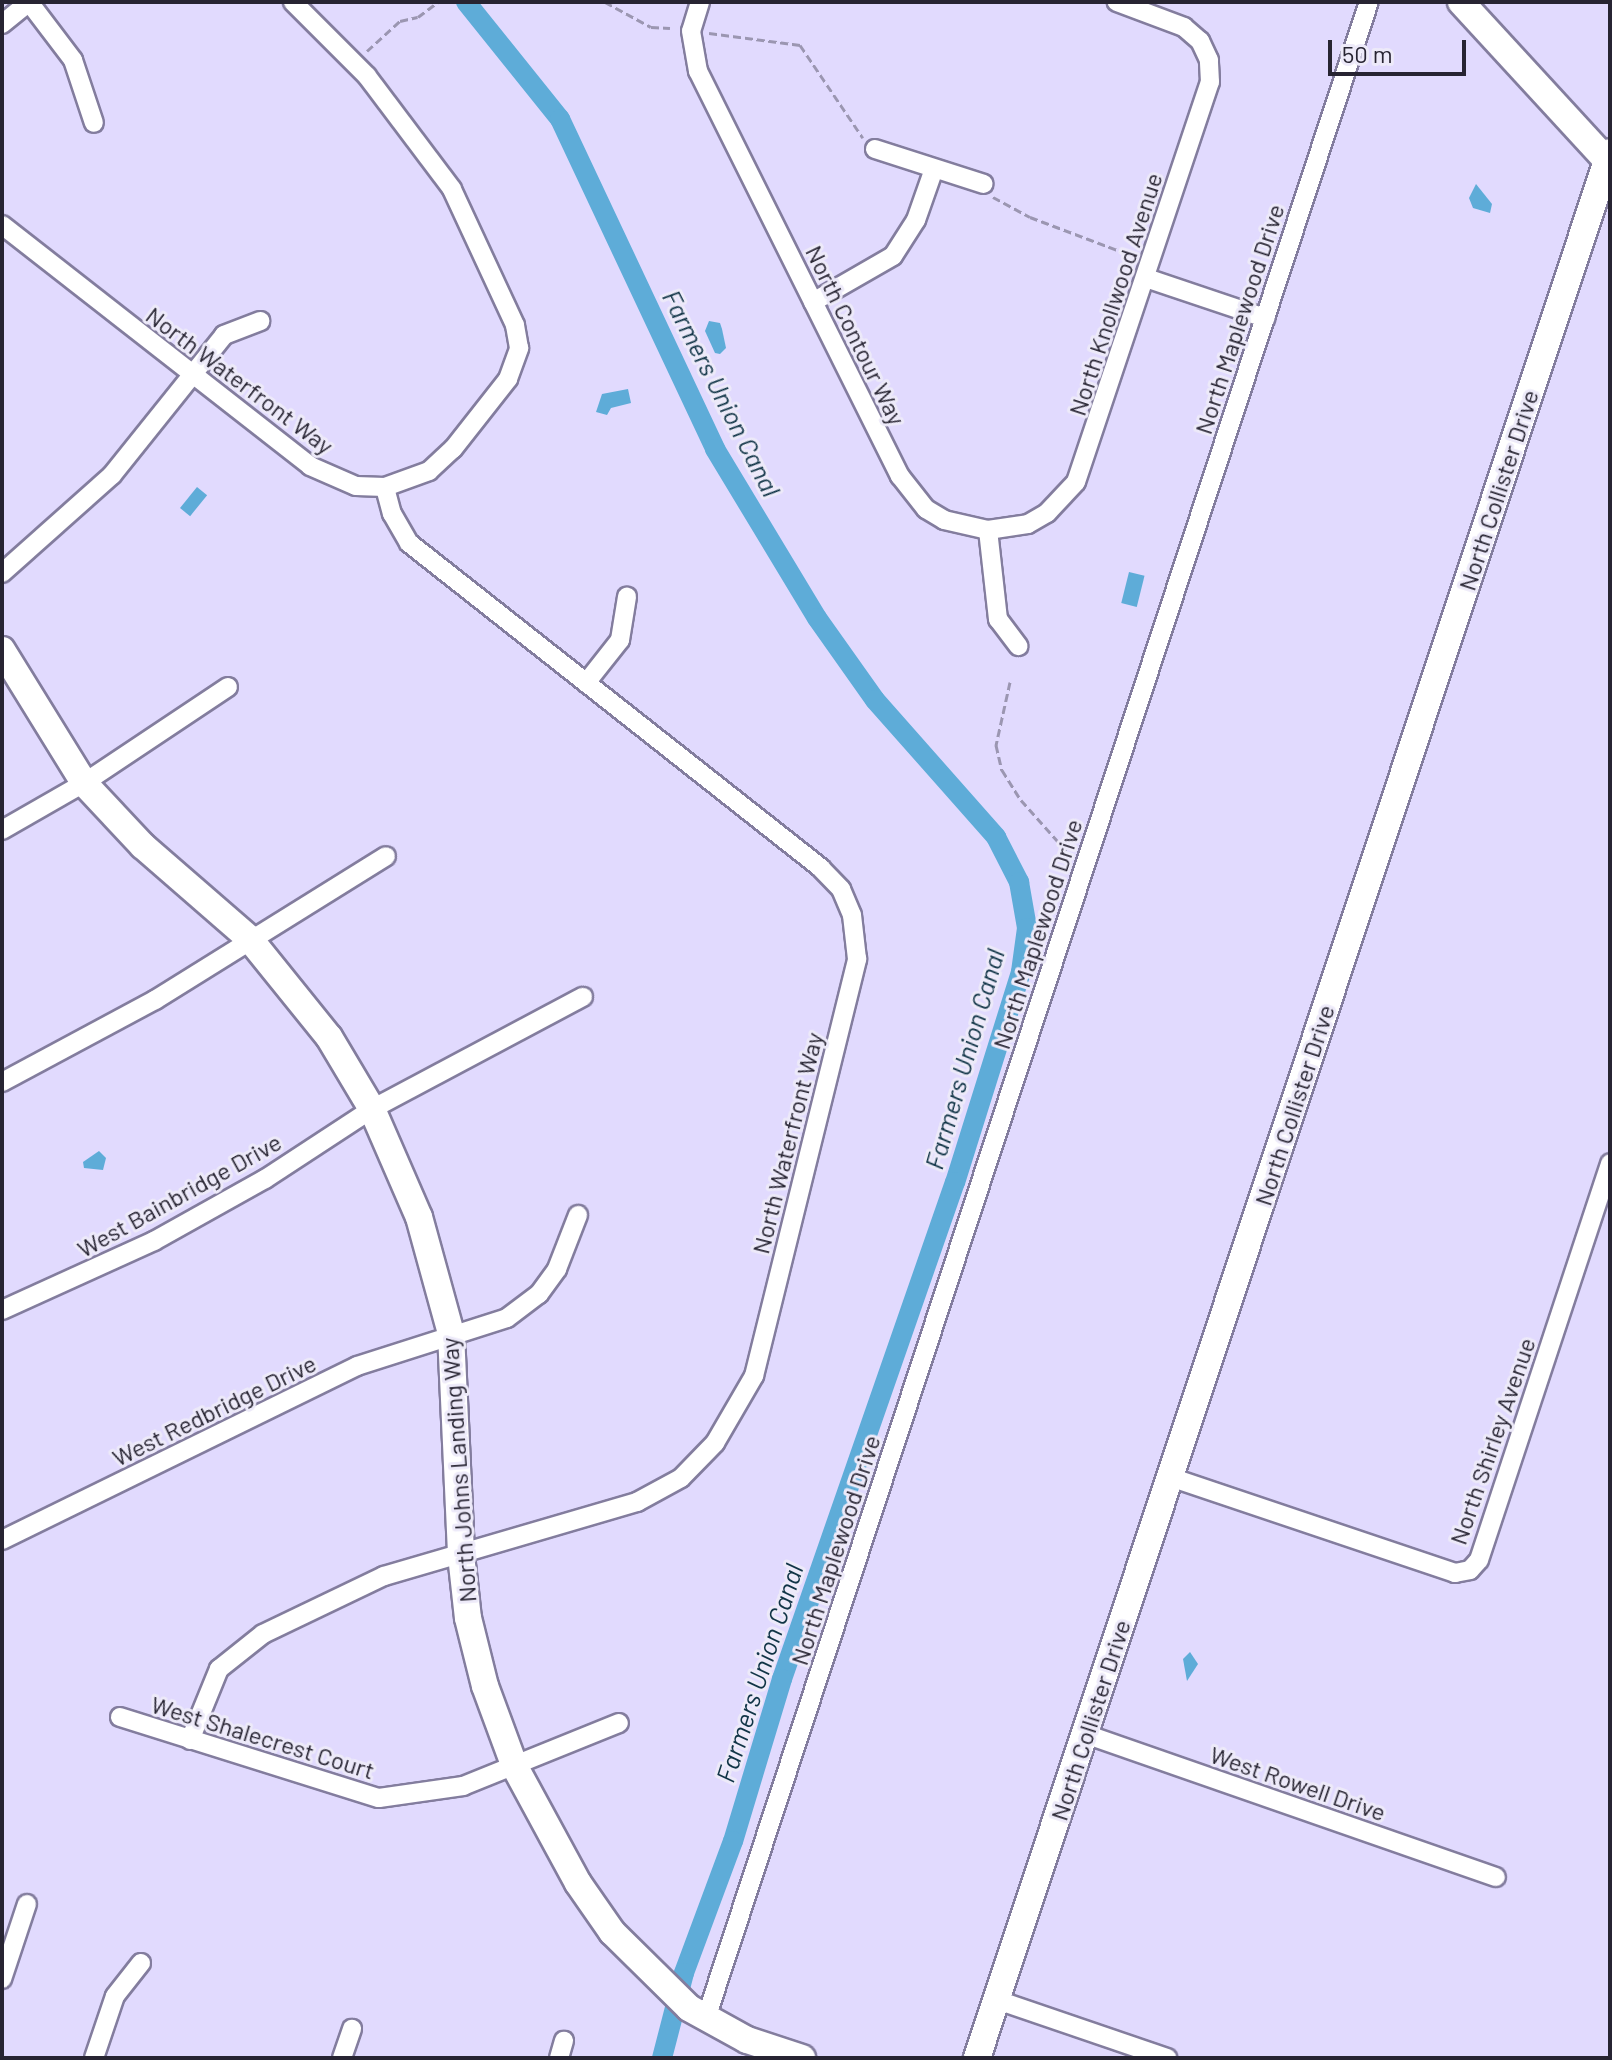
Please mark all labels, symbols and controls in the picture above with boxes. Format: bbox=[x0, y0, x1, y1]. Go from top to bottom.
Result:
scale bar bbox=[1332, 24, 1470, 74]
text: 50 m bbox=[1342, 39, 1393, 68]
street label: North Knollwood Avenue bbox=[1062, 169, 1168, 419]
street label: North Maplewood Drive bbox=[1188, 200, 1290, 438]
street label: North Contour Way bbox=[800, 240, 912, 430]
water label: Farmers Union Canal bbox=[656, 284, 788, 502]
street label: North Waterfront Way bbox=[141, 300, 339, 460]
street label: North Collister Drive bbox=[1452, 386, 1544, 594]
street label: North Maplewood Drive bbox=[986, 815, 1088, 1053]
water label: Farmers Union Canal bbox=[918, 945, 1010, 1173]
street label: North Collister Drive bbox=[1248, 1001, 1340, 1209]
street label: North Waterfront Way bbox=[746, 1029, 828, 1257]
street label: West Bainbridge Drive bbox=[72, 1127, 286, 1263]
street label: North Shirley Avenue bbox=[1443, 1334, 1541, 1548]
street label: North Johns Landing Way bbox=[434, 1337, 482, 1603]
street label: West Redbridge Drive bbox=[107, 1348, 321, 1472]
street label: North Maplewood Drive bbox=[784, 1431, 886, 1669]
water label: Farmers Union Canal bbox=[709, 1560, 809, 1786]
street label: North Collister Drive bbox=[1044, 1616, 1136, 1824]
street label: West Shalecrest Court bbox=[148, 1689, 378, 1785]
street label: West Rowell Drive bbox=[1206, 1739, 1390, 1827]

